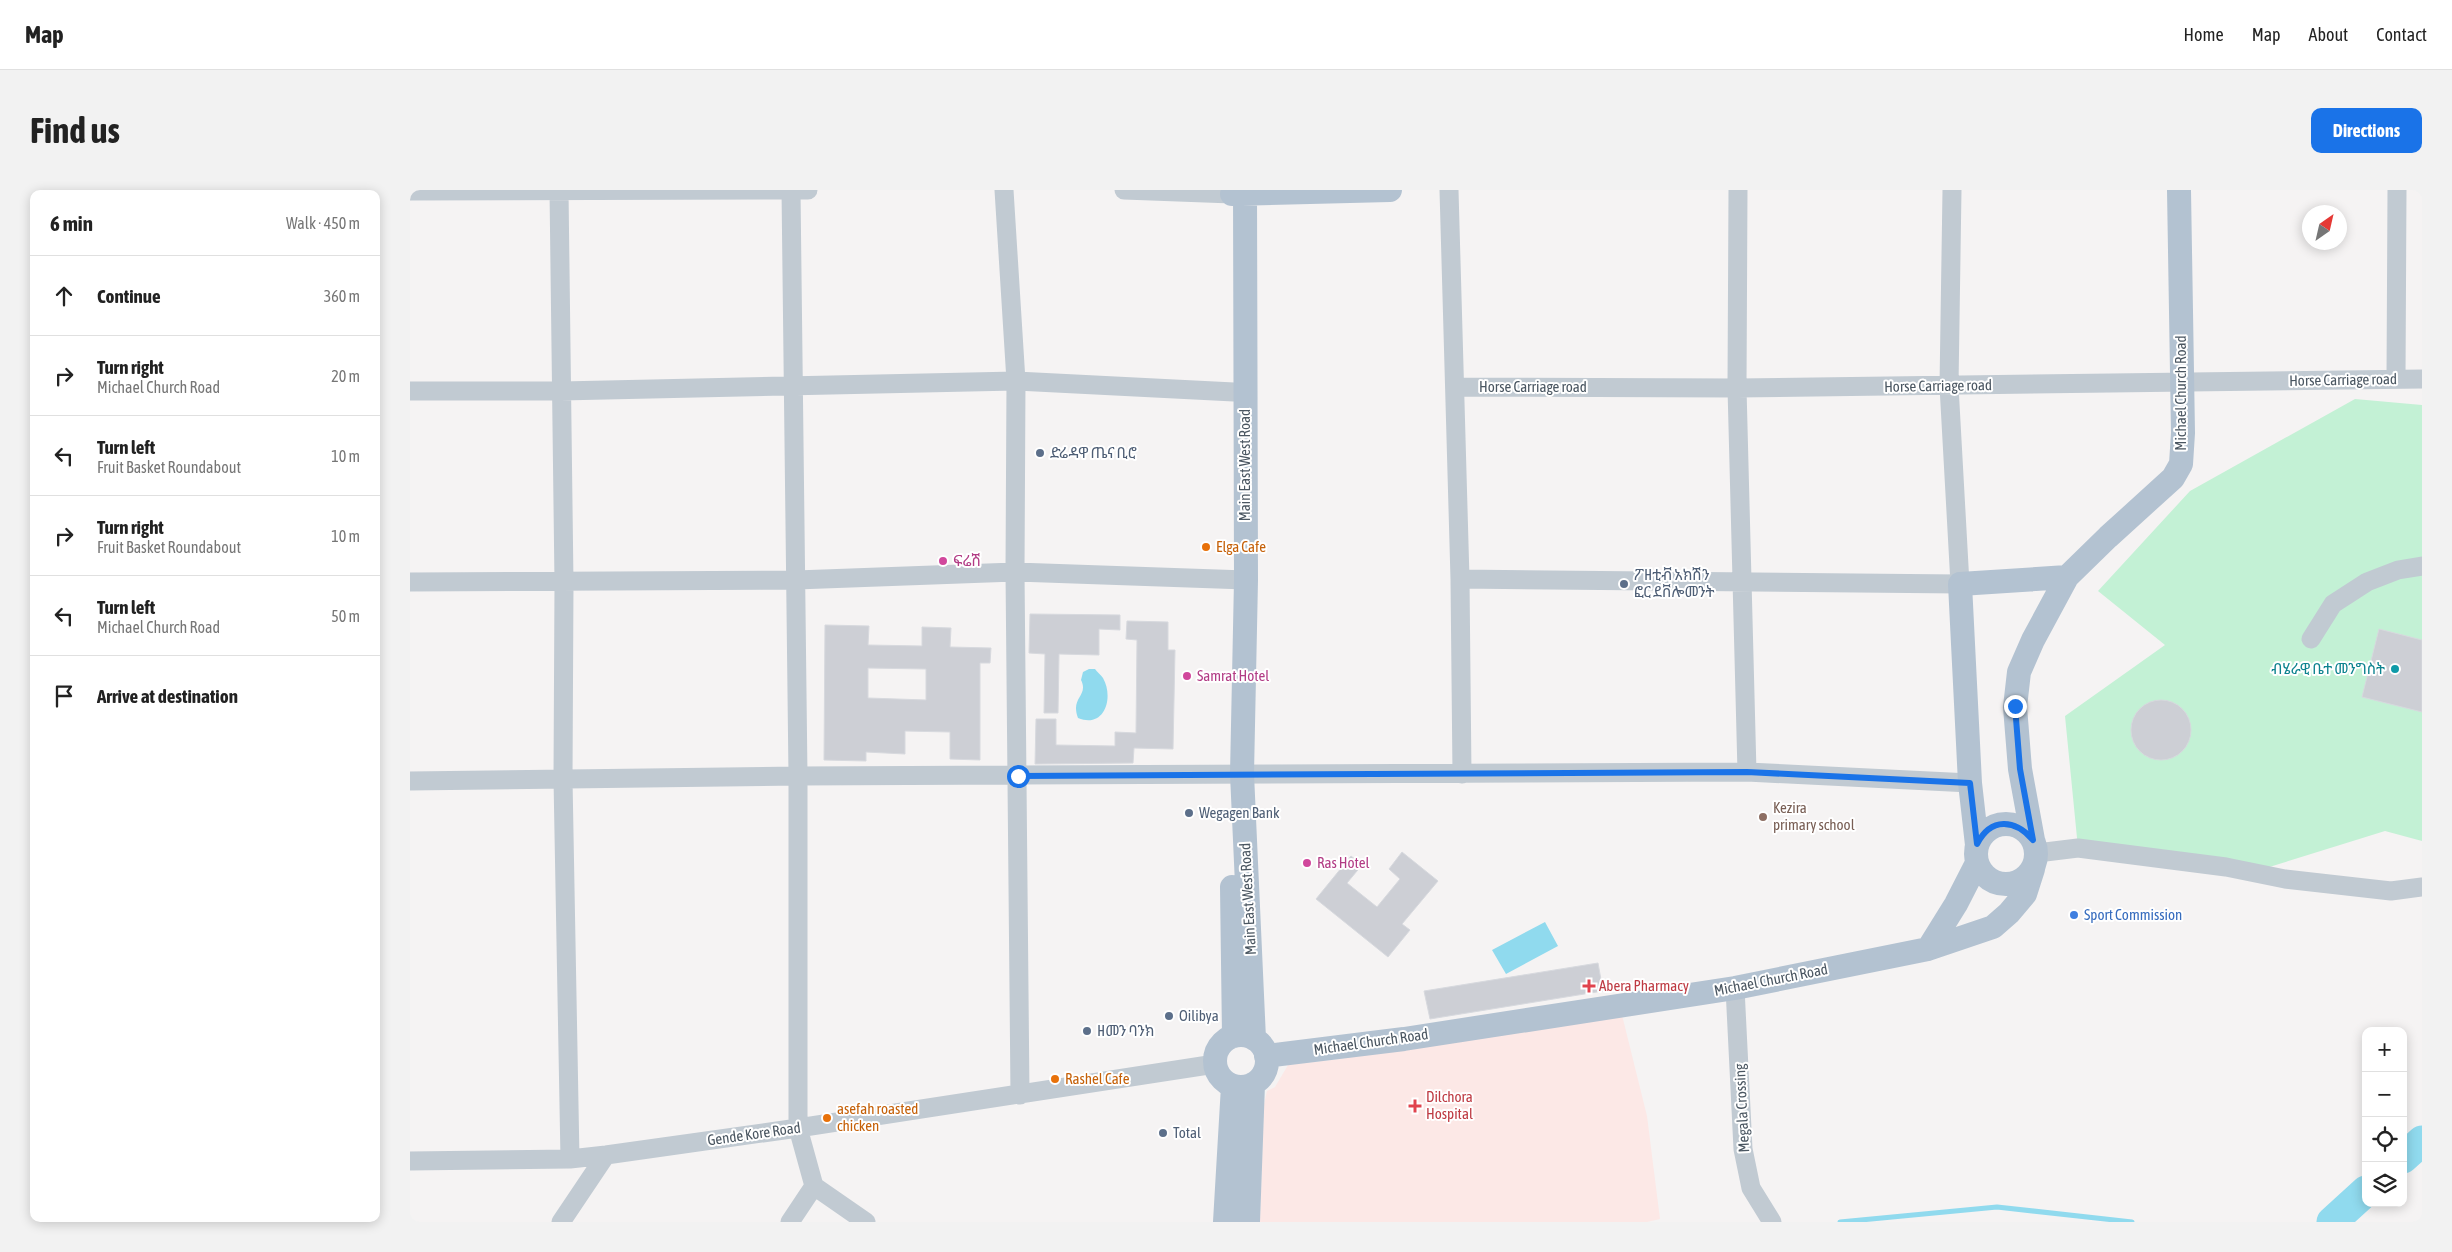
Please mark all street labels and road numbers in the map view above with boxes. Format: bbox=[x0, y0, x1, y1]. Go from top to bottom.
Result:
street label: Michael Church Road bbox=[2172, 335, 2189, 451]
street label: Horse Carriage road bbox=[2289, 370, 2397, 389]
street label: Horse Carriage road bbox=[1884, 376, 1992, 395]
street label: Horse Carriage road bbox=[1479, 378, 1587, 395]
street label: Main East West Road bbox=[1236, 409, 1253, 521]
street label: Main East West Road bbox=[1236, 842, 1259, 956]
street label: Michael Church Road bbox=[1713, 960, 1829, 999]
street label: Michael Church Road bbox=[1313, 1025, 1429, 1058]
street label: Megala Crossing bbox=[1731, 1063, 1752, 1153]
street label: Gende Kore Road bbox=[706, 1119, 802, 1148]

